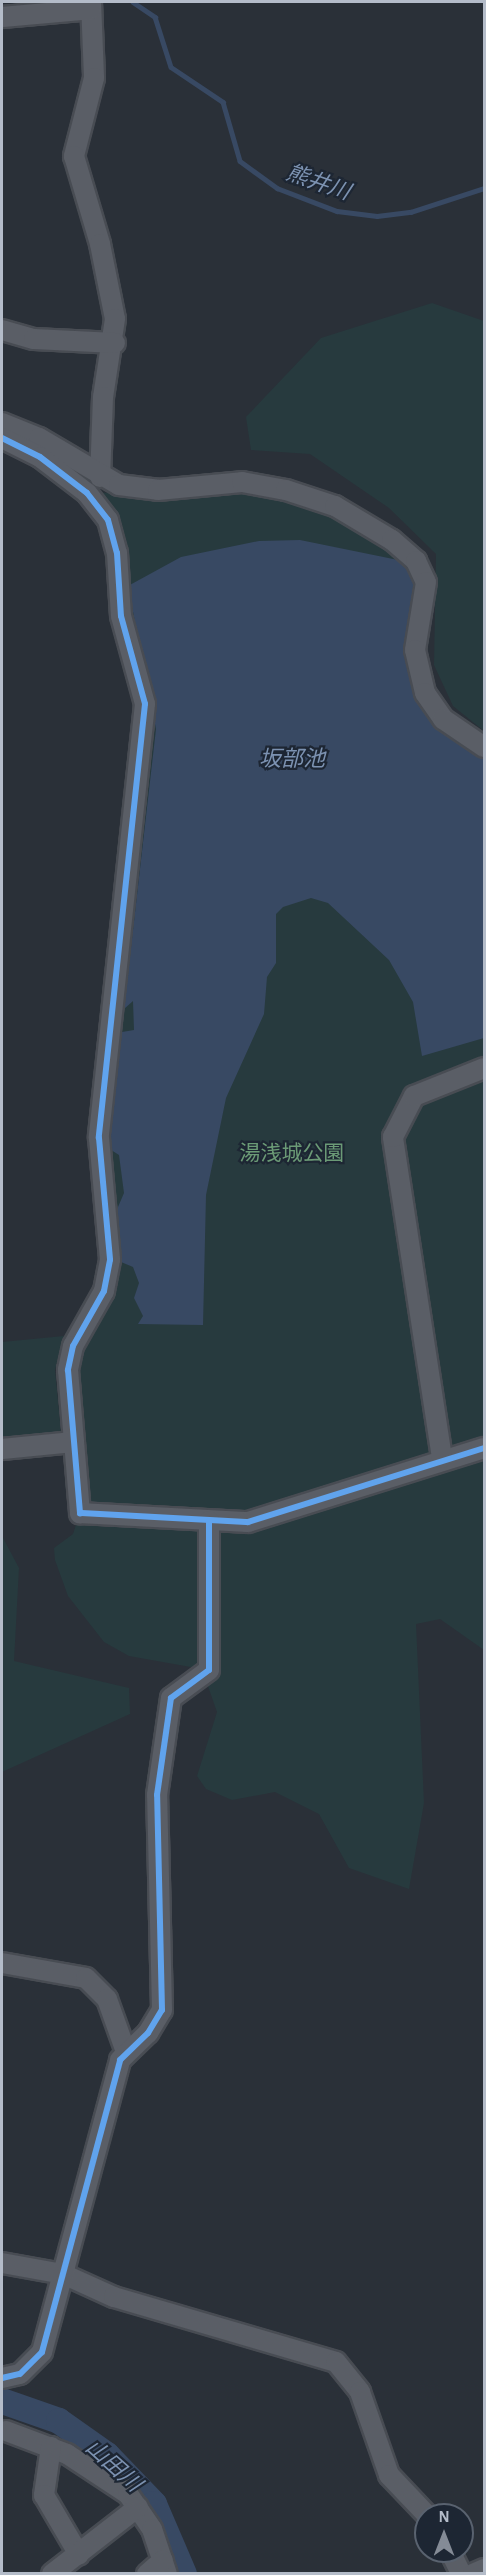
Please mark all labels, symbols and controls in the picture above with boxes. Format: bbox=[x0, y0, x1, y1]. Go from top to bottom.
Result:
water label: 熊井川 bbox=[283, 160, 353, 206]
water label: 坂部池 bbox=[259, 747, 325, 773]
park label: 湯浅城公園 bbox=[240, 1141, 344, 1167]
water label: 山田川 bbox=[80, 2434, 146, 2498]
north arrow bbox=[414, 2503, 474, 2563]
text: N bbox=[438, 2509, 450, 2525]

